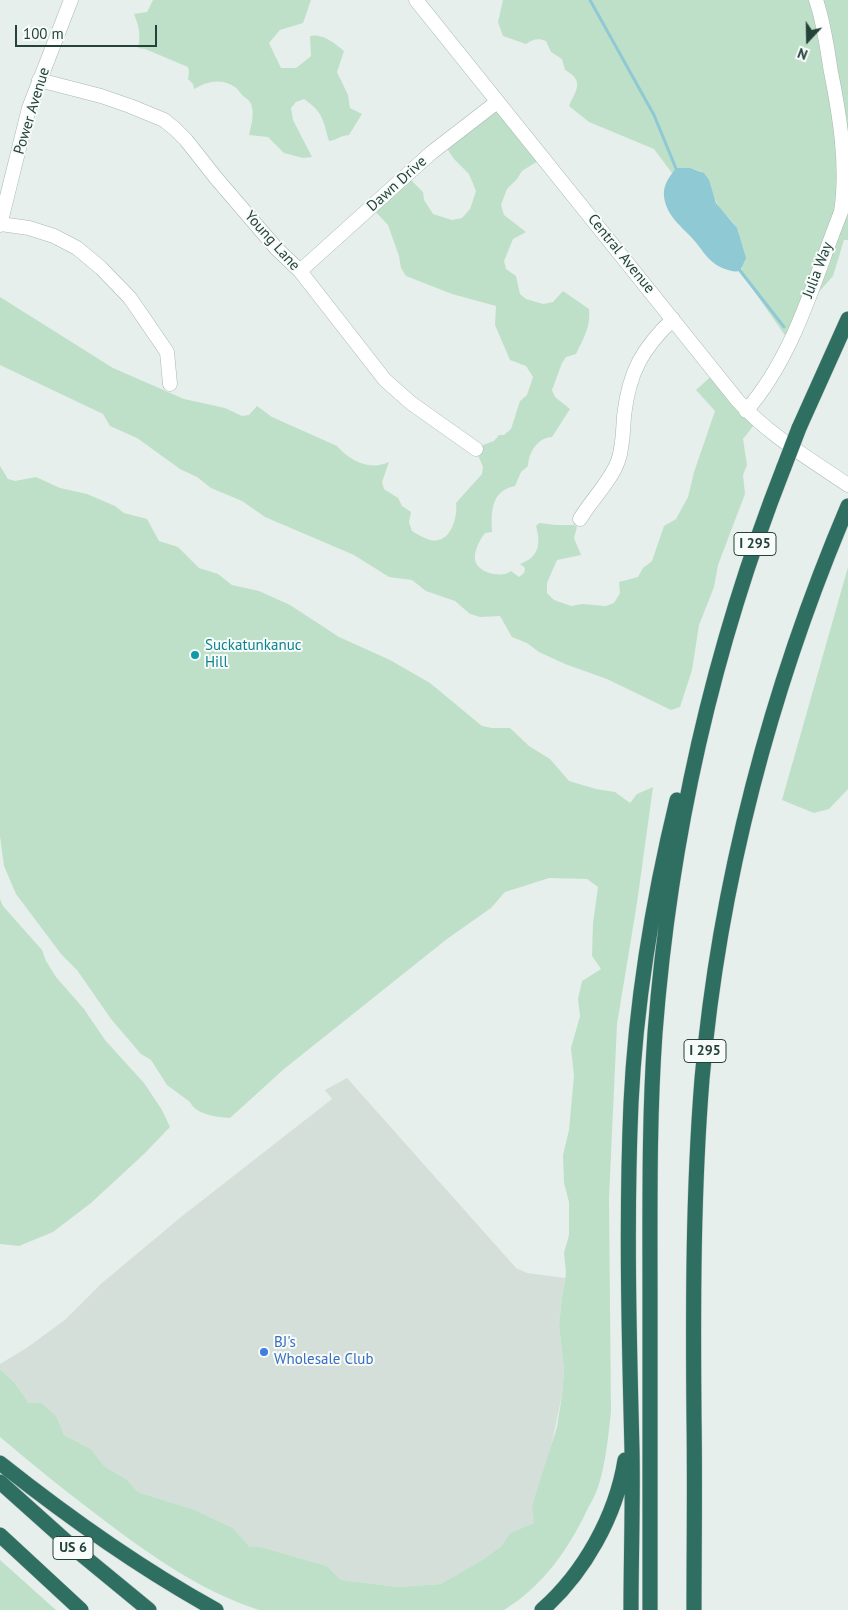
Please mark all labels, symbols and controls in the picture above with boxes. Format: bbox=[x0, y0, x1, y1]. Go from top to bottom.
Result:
scale bar bbox=[18, 15, 160, 47]
north arrow bbox=[783, 15, 833, 65]
text: 100 m bbox=[23, 24, 64, 43]
text: N bbox=[795, 44, 810, 64]
street label: Power Avenue bbox=[10, 65, 54, 157]
street label: Dawn Drive bbox=[363, 153, 431, 215]
street label: Young Lane bbox=[240, 207, 304, 275]
street label: Central Avenue bbox=[584, 211, 658, 297]
street label: Julia Way bbox=[799, 239, 837, 301]
road number: I 295 bbox=[734, 532, 776, 556]
place label: Suckatunkanuc Hill bbox=[205, 637, 301, 672]
marker: Suckatunkanuc Hill bbox=[189, 649, 201, 661]
road number: I 295 bbox=[684, 1040, 726, 1062]
place label: BJ's Wholesale Club bbox=[274, 1334, 374, 1369]
marker: BJ's Wholesale Club bbox=[258, 1346, 270, 1358]
road number: US 6 bbox=[53, 1536, 93, 1560]

